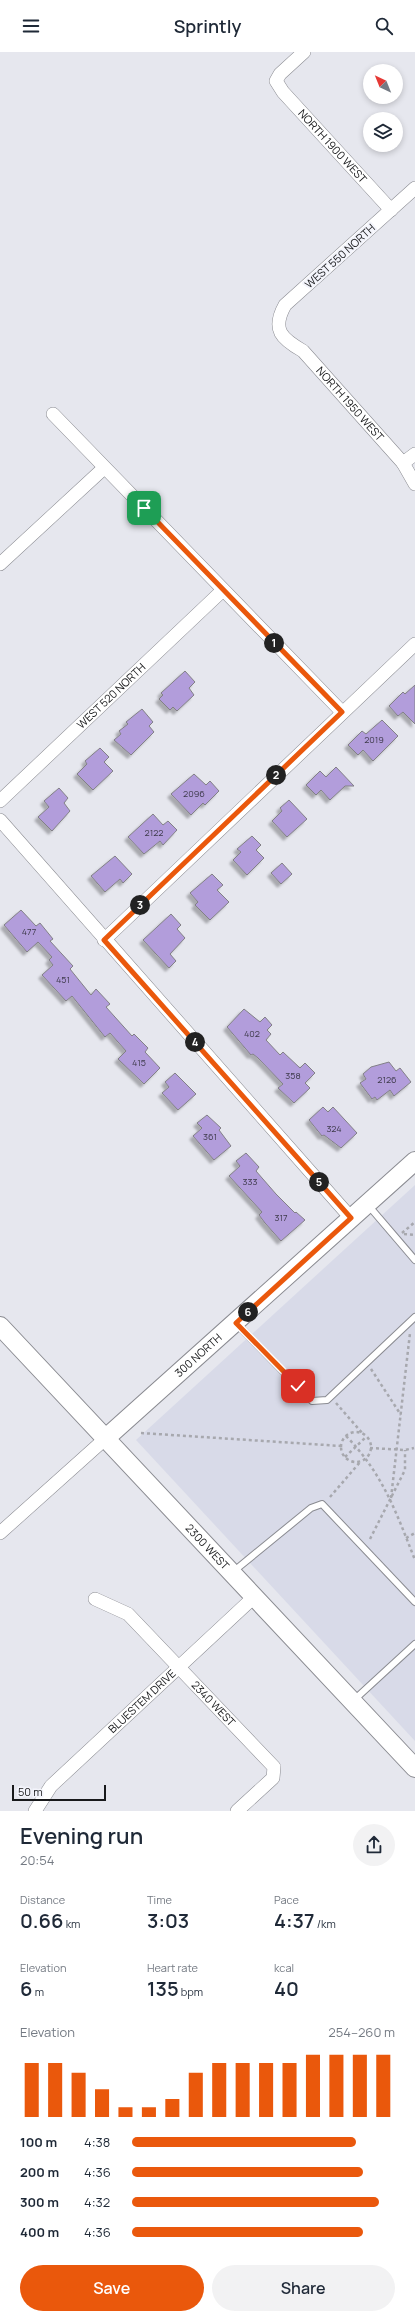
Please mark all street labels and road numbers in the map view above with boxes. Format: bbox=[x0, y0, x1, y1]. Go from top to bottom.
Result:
street label: NORTH 1900 WEST bbox=[295, 106, 371, 186]
street label: WEST 550 NORTH bbox=[301, 220, 378, 291]
street label: NORTH 1950 WEST bbox=[313, 363, 388, 444]
street label: WEST 520 NORTH bbox=[73, 659, 148, 732]
street label: 300 NORTH bbox=[171, 1330, 225, 1380]
street label: 2300 WEST bbox=[183, 1520, 233, 1573]
street label: BLUESTEM DRIVE bbox=[105, 1666, 179, 1736]
street label: 2340 WEST bbox=[189, 1677, 239, 1729]

